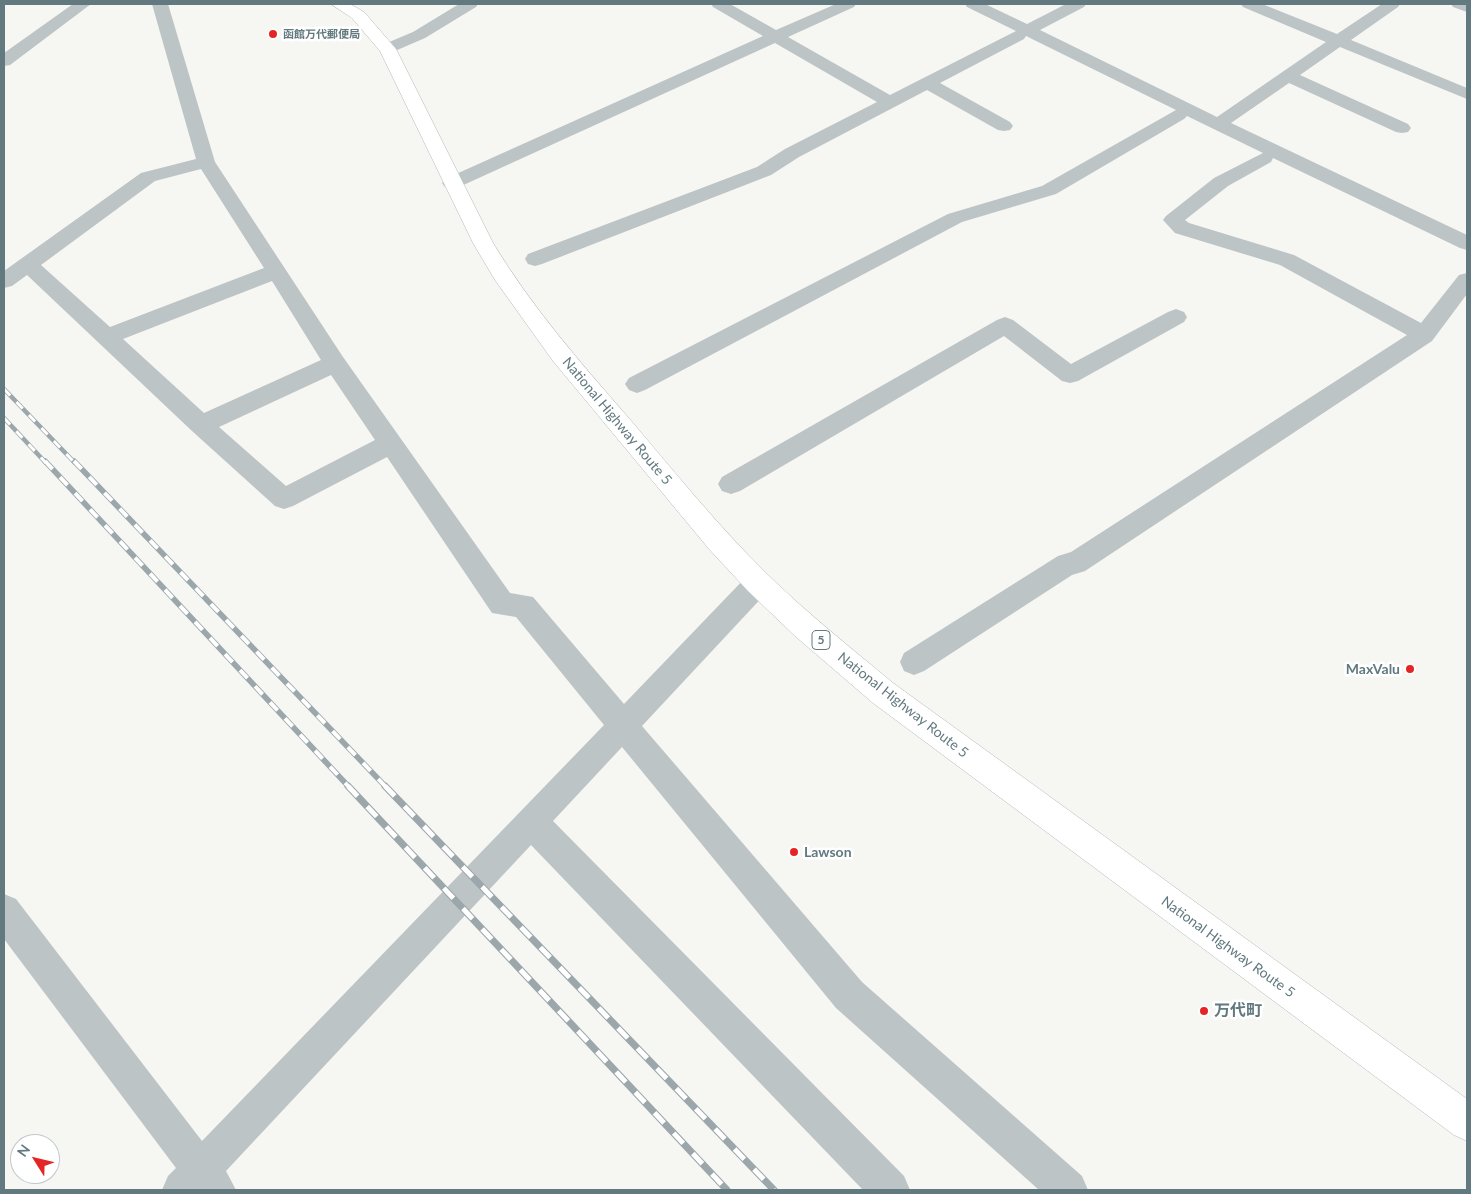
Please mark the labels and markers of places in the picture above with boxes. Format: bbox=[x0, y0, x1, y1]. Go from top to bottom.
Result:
place label: 函館万代郵便局 bbox=[283, 27, 360, 41]
marker: 函館万代郵便局 bbox=[267, 28, 279, 40]
place label: MaxValu bbox=[1346, 661, 1400, 677]
marker: MaxValu bbox=[1404, 663, 1416, 675]
place label: Lawson bbox=[804, 844, 852, 860]
marker: Lawson bbox=[788, 846, 800, 858]
place label: 万代町 bbox=[1214, 1001, 1262, 1021]
marker: 万代町 bbox=[1198, 1005, 1210, 1017]

